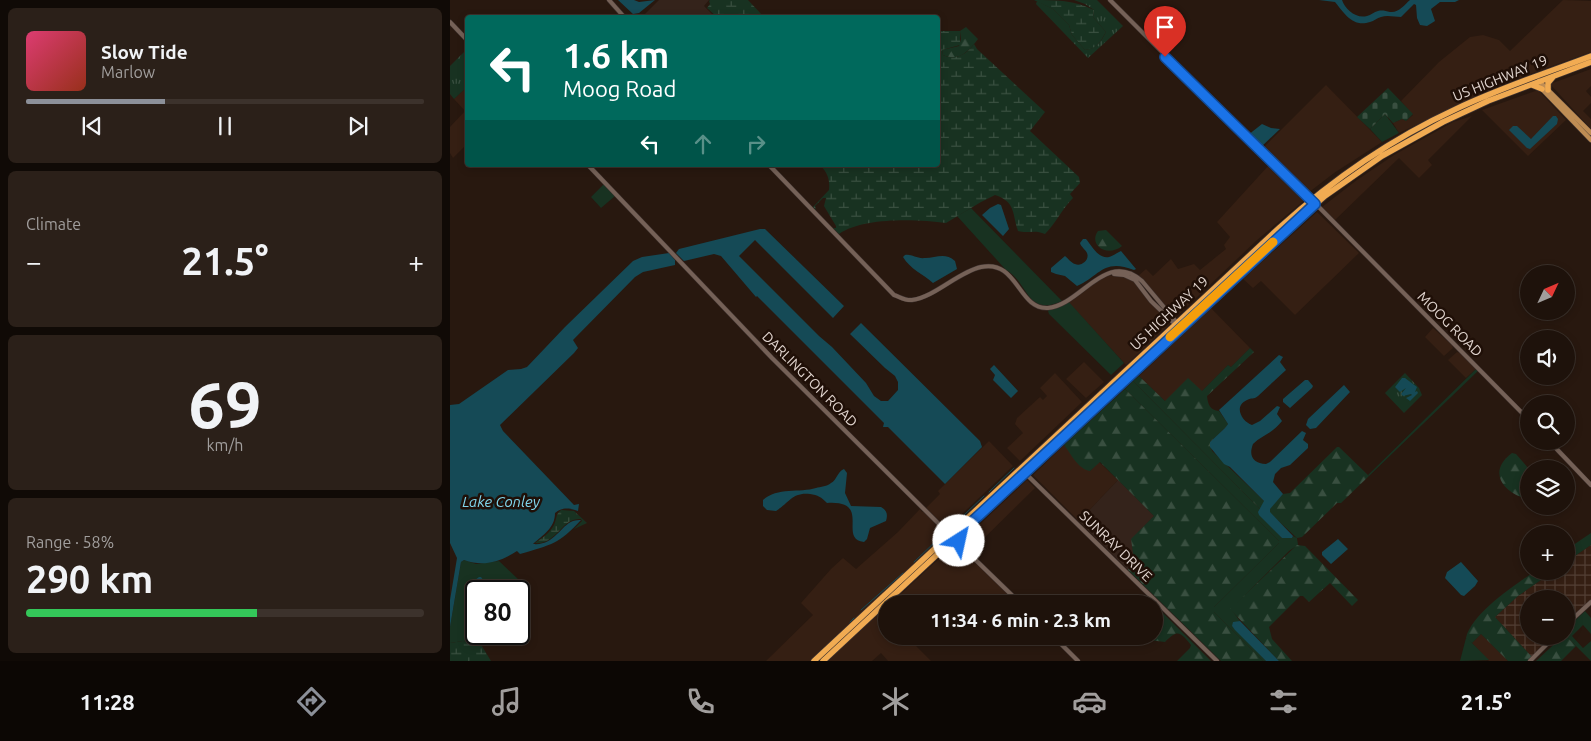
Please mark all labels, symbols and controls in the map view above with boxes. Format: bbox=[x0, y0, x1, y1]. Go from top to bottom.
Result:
pin bbox=[1144, 6, 1186, 57]
icon: arrive bbox=[1151, 13, 1179, 41]
icon: left bbox=[480, 35, 545, 100]
text: 1.6 km bbox=[563, 35, 669, 75]
text: Slow Tide bbox=[101, 41, 188, 63]
street label: US HIGHWAY 19 bbox=[1450, 52, 1550, 104]
text: Marlow bbox=[101, 63, 155, 81]
text: Moog Road bbox=[563, 76, 676, 101]
icon: previous bbox=[78, 112, 106, 140]
icon: pause bbox=[211, 112, 239, 140]
icon: next bbox=[344, 112, 372, 140]
icon: left bbox=[636, 130, 664, 158]
icon: ahead bbox=[689, 130, 717, 158]
icon: right bbox=[742, 130, 770, 158]
text: Climate bbox=[26, 215, 81, 233]
text: 21.5° bbox=[181, 240, 269, 282]
text: − bbox=[26, 246, 42, 277]
text: + bbox=[408, 246, 424, 277]
north arrow bbox=[1520, 265, 1575, 320]
map controls bbox=[1520, 265, 1575, 645]
street label: US HIGHWAY 19 bbox=[1127, 273, 1211, 353]
street label: MOOG ROAD bbox=[1414, 288, 1486, 360]
street label: DARLINGTON ROAD bbox=[759, 328, 861, 430]
button: sound bbox=[1520, 330, 1575, 385]
text: 69 bbox=[188, 367, 262, 440]
button: search bbox=[1520, 395, 1575, 450]
text: km/h bbox=[207, 436, 243, 454]
button: layers bbox=[1520, 460, 1575, 515]
water label: Lake Conley bbox=[462, 493, 541, 510]
street label: SUNRAY DRIVE bbox=[1076, 507, 1156, 585]
position arrow bbox=[932, 514, 984, 566]
button: + bbox=[1520, 525, 1575, 580]
text: Range · 58% bbox=[26, 533, 114, 551]
text: 290 km bbox=[26, 558, 153, 600]
speed limit sign: 80 bbox=[465, 580, 530, 645]
button: − bbox=[1520, 590, 1575, 645]
text: 11:34 · 6 min · 2.3 km bbox=[930, 609, 1111, 631]
icon: directions bbox=[294, 684, 329, 719]
icon: music bbox=[489, 684, 524, 719]
icon: phone bbox=[683, 684, 718, 719]
icon: climate bbox=[878, 684, 913, 719]
icon: car bbox=[1072, 684, 1107, 719]
icon: filters bbox=[1266, 684, 1301, 719]
text: 11:28 bbox=[80, 689, 135, 714]
text: 21.5° bbox=[1461, 689, 1511, 714]

